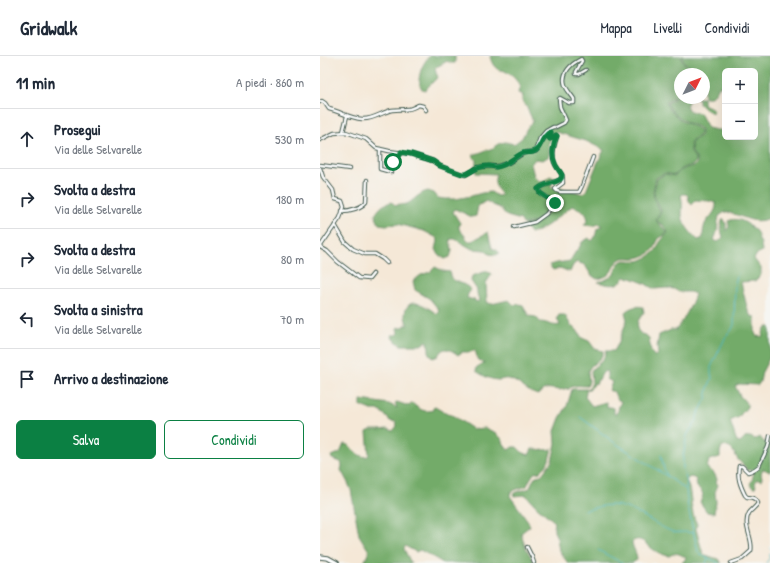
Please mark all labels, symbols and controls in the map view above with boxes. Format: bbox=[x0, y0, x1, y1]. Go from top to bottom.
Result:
text: Gridwalk bbox=[20, 15, 77, 41]
text: Mappa bbox=[600, 18, 632, 37]
text: Livelli bbox=[654, 18, 682, 37]
text: Condividi bbox=[704, 18, 750, 37]
north arrow bbox=[674, 68, 710, 104]
map controls bbox=[722, 68, 758, 140]
button: + bbox=[722, 68, 758, 104]
text: 11 min bbox=[16, 71, 55, 94]
text: A piedi · 860 m bbox=[236, 73, 304, 91]
button: − bbox=[722, 104, 758, 140]
text: Prosegui bbox=[54, 119, 101, 140]
icon: ahead bbox=[16, 128, 38, 150]
text: 530 m bbox=[275, 130, 304, 148]
text: Via delle Selvarelle bbox=[54, 140, 142, 158]
route start bbox=[384, 153, 402, 171]
text: Svolta a destra bbox=[54, 179, 135, 200]
icon: right bbox=[16, 188, 38, 210]
text: 180 m bbox=[276, 190, 304, 208]
route end bbox=[546, 194, 564, 212]
text: Via delle Selvarelle bbox=[54, 200, 142, 218]
text: Svolta a destra bbox=[54, 239, 135, 260]
icon: right bbox=[16, 248, 38, 270]
text: 80 m bbox=[281, 250, 304, 268]
text: Via delle Selvarelle bbox=[54, 260, 142, 278]
text: Svolta a sinistra bbox=[54, 299, 143, 320]
icon: left bbox=[16, 308, 38, 330]
text: 70 m bbox=[280, 310, 304, 328]
text: Via delle Selvarelle bbox=[54, 320, 142, 338]
icon: arrive bbox=[16, 368, 38, 390]
text: Arrivo a destinazione bbox=[54, 368, 168, 389]
button: Salva bbox=[16, 420, 156, 459]
button: Condividi bbox=[164, 420, 304, 459]

